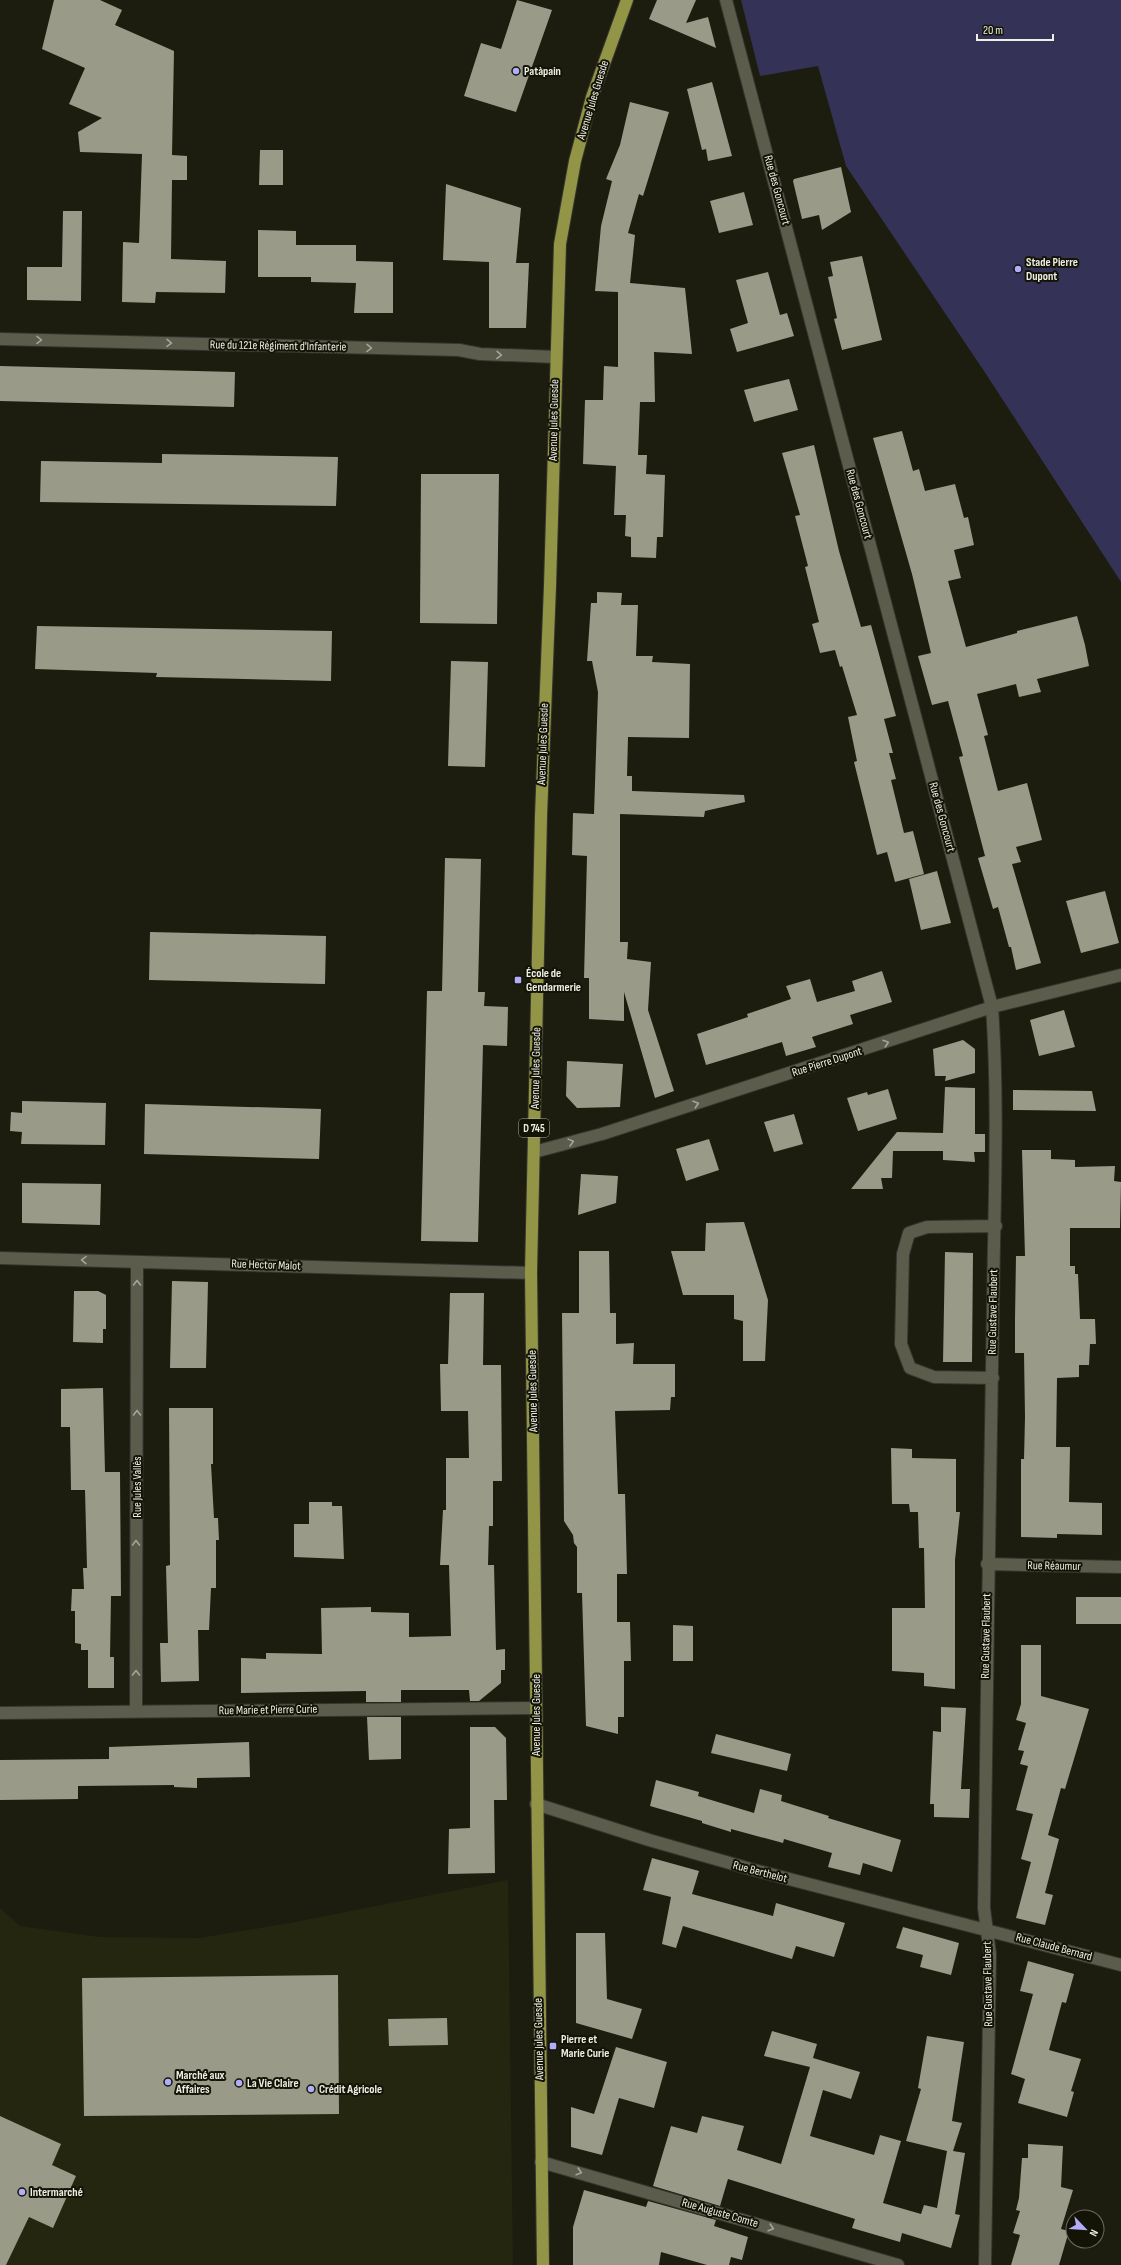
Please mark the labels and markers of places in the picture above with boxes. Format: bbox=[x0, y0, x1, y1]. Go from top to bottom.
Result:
place label: Patàpain bbox=[524, 64, 561, 79]
marker: Patàpain bbox=[511, 66, 521, 76]
place label: Stade Pierre Dupont bbox=[1026, 255, 1078, 284]
marker: Stade Pierre Dupont bbox=[1013, 264, 1023, 274]
place label: École de Gendarmerie bbox=[526, 966, 581, 995]
marker: École de Gendarmerie bbox=[513, 975, 523, 985]
place label: Pierre et Marie Curie bbox=[561, 2032, 609, 2061]
marker: Pierre et Marie Curie bbox=[548, 2041, 558, 2051]
place label: Marché aux Affaires bbox=[175, 2068, 225, 2097]
place label: La Vie Claire bbox=[247, 2076, 299, 2091]
marker: Marché aux Affaires bbox=[163, 2077, 173, 2087]
marker: La Vie Claire bbox=[234, 2078, 244, 2088]
place label: Crédit Agricole bbox=[319, 2082, 382, 2097]
marker: Crédit Agricole bbox=[306, 2084, 316, 2094]
place label: Intermarché bbox=[30, 2185, 83, 2200]
marker: Intermarché bbox=[17, 2187, 27, 2197]

